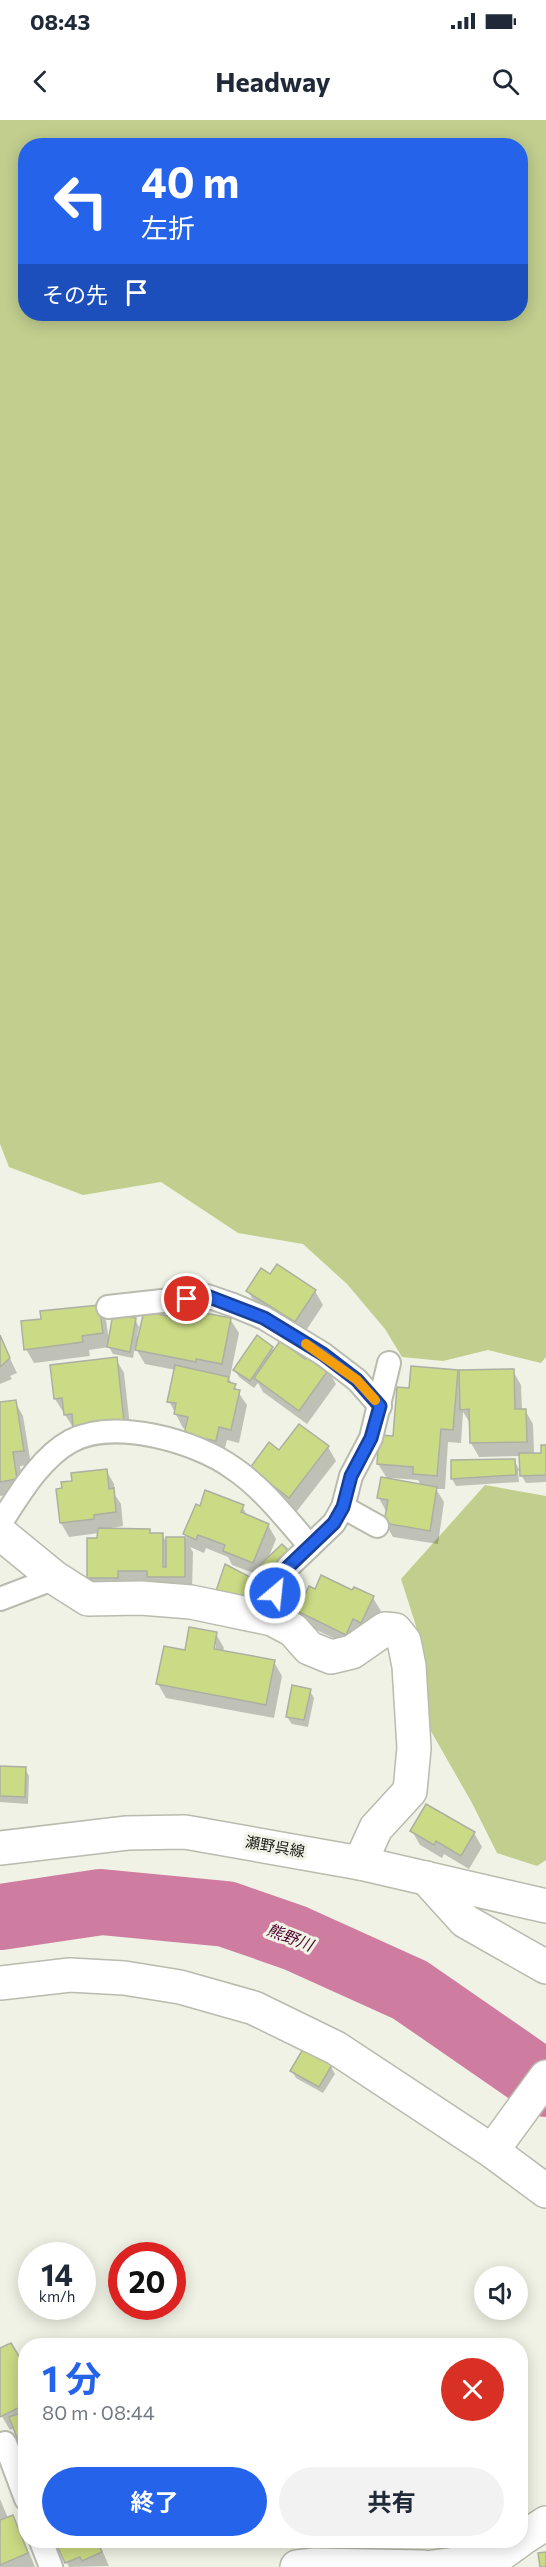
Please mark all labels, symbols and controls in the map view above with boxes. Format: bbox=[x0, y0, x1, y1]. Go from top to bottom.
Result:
text: 08:43 bbox=[30, 8, 90, 35]
icon: back bbox=[24, 65, 57, 98]
text: Headway bbox=[215, 65, 331, 98]
icon: search bbox=[489, 65, 522, 98]
text: 40 m bbox=[141, 155, 239, 207]
icon: left bbox=[42, 162, 120, 240]
text: 左折 bbox=[141, 211, 195, 244]
icon: arrive bbox=[120, 276, 153, 309]
text: その先 bbox=[42, 281, 108, 308]
pin bbox=[161, 1273, 212, 1324]
icon: arrive bbox=[170, 1282, 203, 1315]
position arrow bbox=[243, 1561, 307, 1625]
street label: 瀬野呉線 bbox=[244, 1832, 306, 1860]
water label: 熊野川 bbox=[264, 1919, 318, 1955]
speed limit sign: 20 bbox=[108, 2242, 186, 2320]
text: 14 bbox=[41, 2255, 73, 2292]
map controls bbox=[474, 2266, 528, 2320]
button: sound bbox=[474, 2266, 528, 2320]
text: km/h bbox=[39, 2287, 75, 2305]
text: 1 分 bbox=[42, 2355, 101, 2399]
button: close bbox=[441, 2358, 504, 2421]
text: 80 m · 08:44 bbox=[42, 2400, 155, 2424]
button: 終了 bbox=[42, 2467, 267, 2536]
button: 共有 bbox=[279, 2467, 504, 2536]

